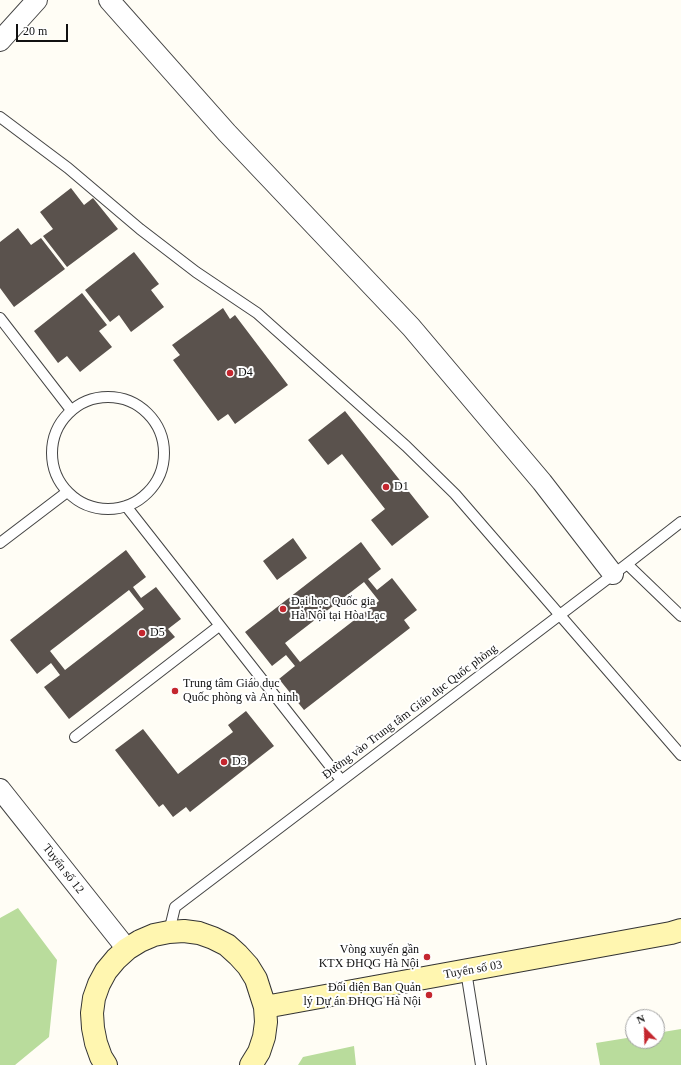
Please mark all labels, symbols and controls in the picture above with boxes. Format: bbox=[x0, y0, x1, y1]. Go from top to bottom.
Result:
scale bar bbox=[18, 16, 70, 42]
text: 20 m bbox=[23, 24, 47, 38]
place label: D4 bbox=[238, 366, 253, 380]
marker: D4 bbox=[225, 368, 235, 378]
place label: D1 bbox=[394, 480, 409, 494]
marker: D1 bbox=[381, 482, 391, 492]
place label: Đại học Quốc gia Hà Nội tại Hòa Lạc bbox=[291, 595, 385, 623]
marker: Đại học Quốc gia Hà Nội tại Hòa Lạc bbox=[278, 604, 288, 614]
place label: D5 bbox=[150, 626, 165, 640]
marker: D5 bbox=[137, 628, 147, 638]
street label: Đường vào Trung tâm Giáo dục Quốc phòng bbox=[320, 641, 500, 783]
place label: Trung tâm Giáo dục Quốc phòng và An ninh bbox=[183, 677, 298, 705]
marker: Trung tâm Giáo dục Quốc phòng và An ninh bbox=[170, 686, 180, 696]
place label: D3 bbox=[232, 755, 247, 769]
marker: D3 bbox=[219, 757, 229, 767]
street label: Tuyến số 12 bbox=[39, 841, 87, 897]
place label: Vòng xuyến gần KTX ĐHQG Hà Nội bbox=[319, 943, 419, 971]
marker: Vòng xuyến gần KTX ĐHQG Hà Nội bbox=[422, 952, 432, 962]
street label: Tuyến số 03 bbox=[443, 958, 503, 982]
place label: Đối diện Ban Quản lý Dự án ĐHQG Hà Nội bbox=[304, 981, 421, 1009]
marker: Đối diện Ban Quản lý Dự án ĐHQG Hà Nội bbox=[424, 990, 434, 1000]
north arrow bbox=[625, 1009, 665, 1049]
text: N bbox=[635, 1012, 647, 1026]

